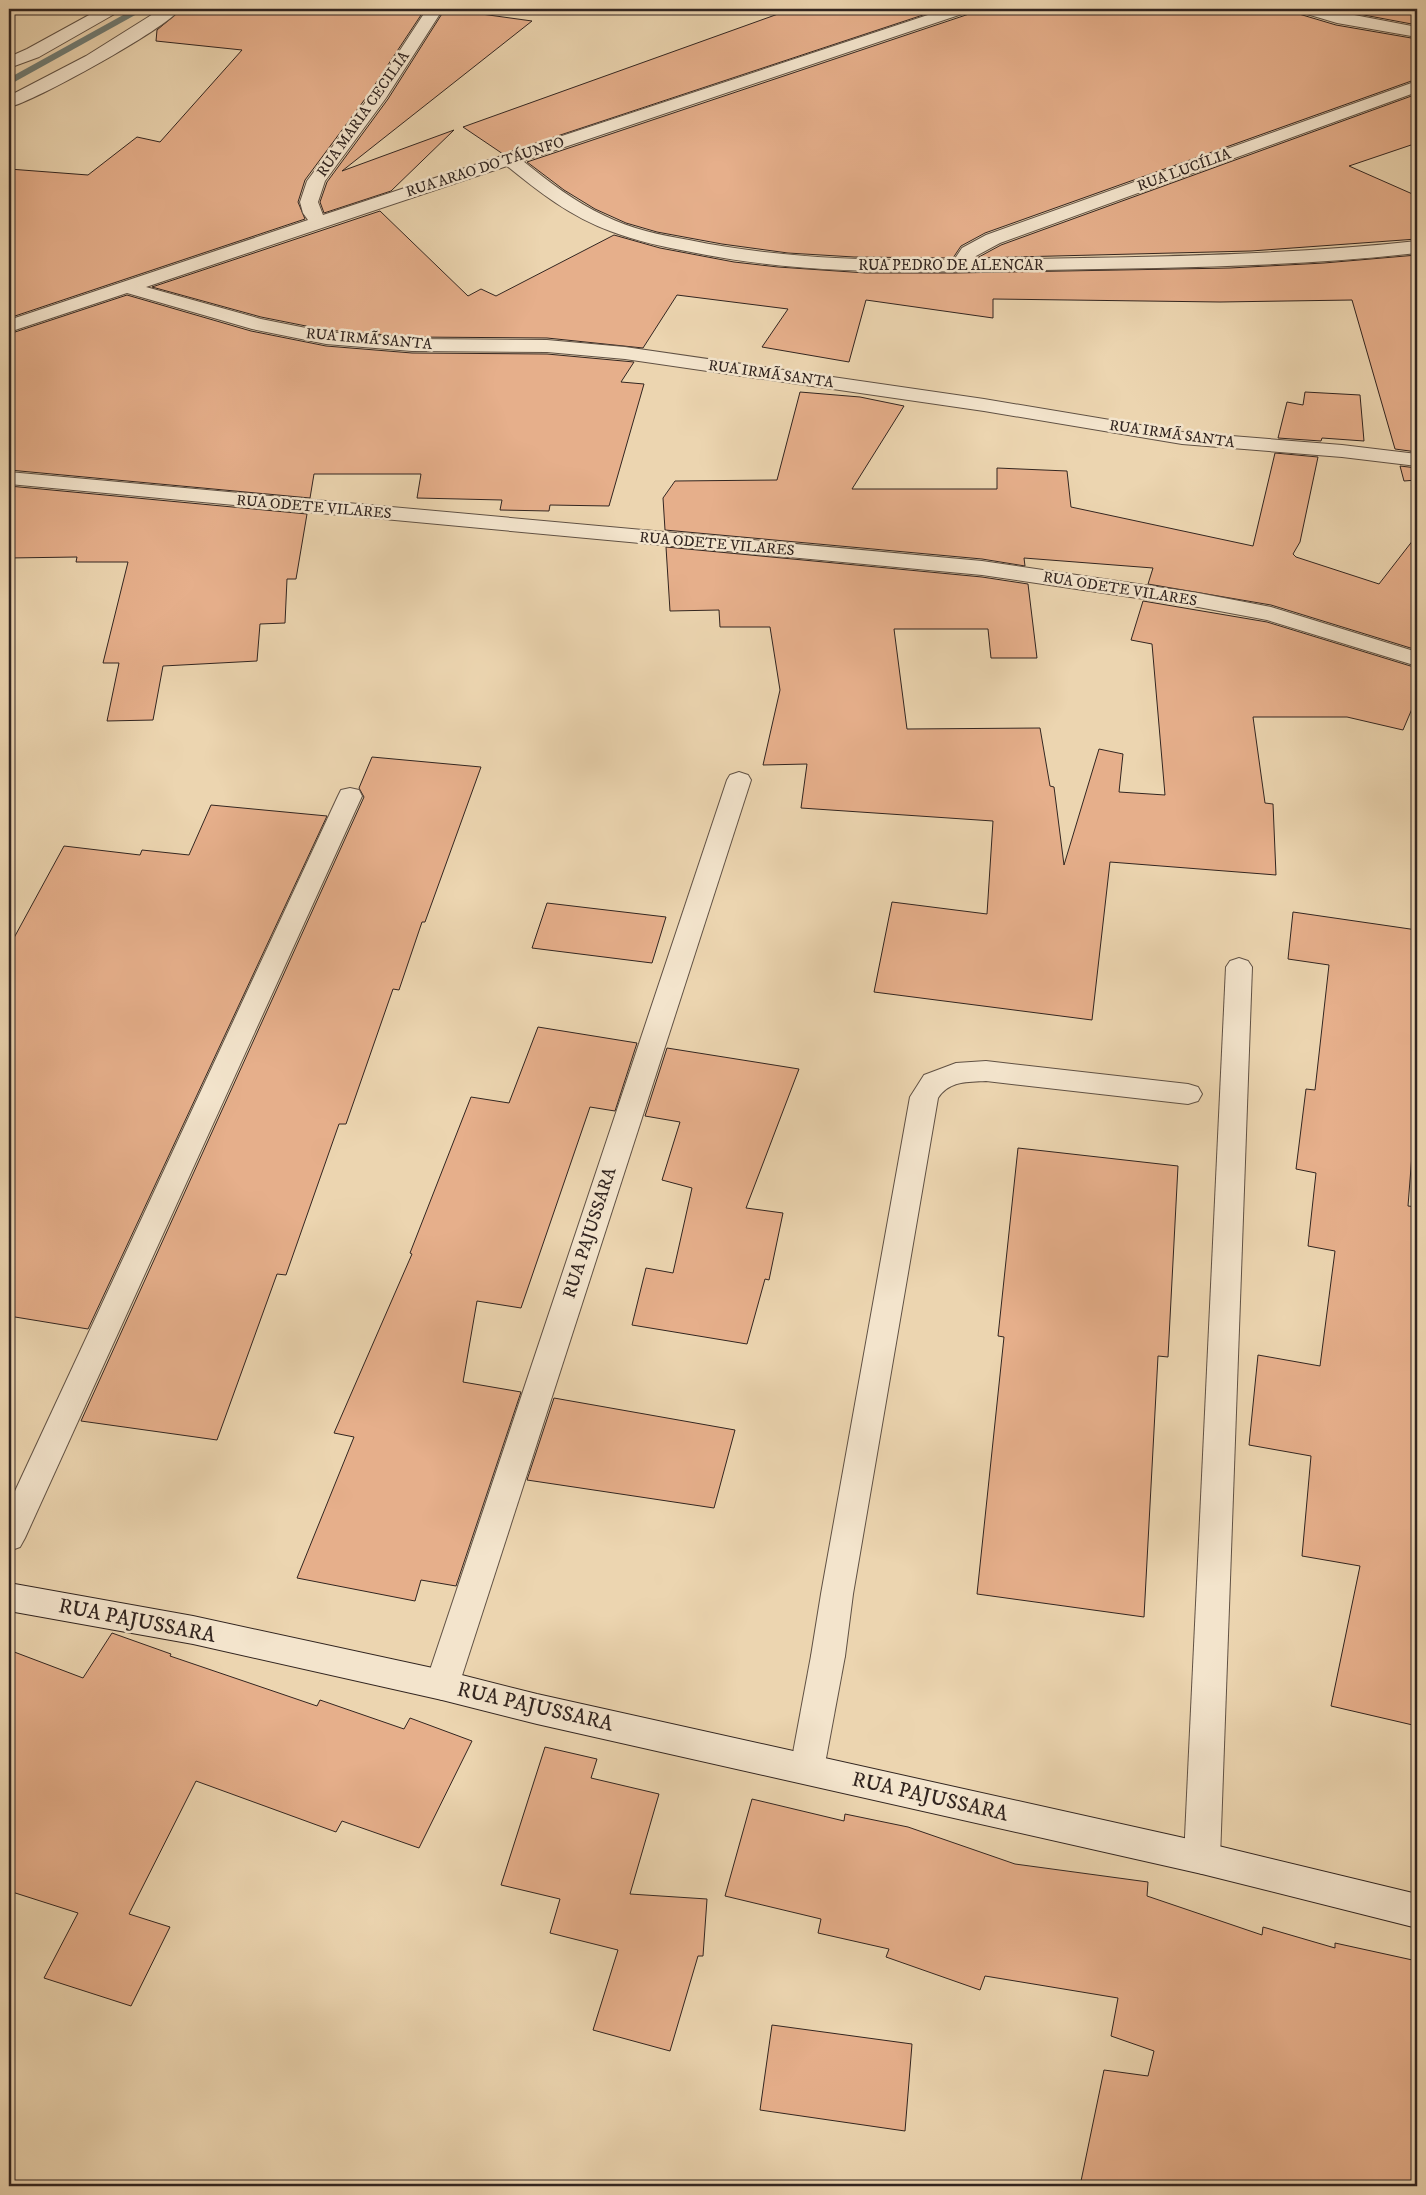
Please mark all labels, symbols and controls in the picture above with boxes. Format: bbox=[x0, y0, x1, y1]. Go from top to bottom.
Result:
street label: RUA MARIA CECILIA bbox=[312, 47, 414, 181]
street label: RUA ARAO DO TÁUNFO bbox=[403, 131, 567, 202]
street label: RUA LUCÍLIA bbox=[1134, 143, 1234, 196]
street label: RUA PEDRO DE ALENCAR bbox=[858, 256, 1044, 275]
street label: RUA IRMÃ SANTA bbox=[305, 323, 433, 354]
street label: RUA IRMÃ SANTA bbox=[707, 355, 836, 392]
street label: RUA IRMÃ SANTA bbox=[1108, 415, 1237, 452]
street label: RUA ODETE VILARES bbox=[236, 491, 393, 523]
street label: RUA ODETE VILARES bbox=[639, 528, 796, 560]
street label: RUA ODETE VILARES bbox=[1042, 567, 1199, 611]
street label: RUA PAJUSSARA bbox=[558, 1164, 622, 1301]
street label: RUA PAJUSSARA bbox=[56, 1593, 218, 1649]
street label: RUA PAJUSSARA bbox=[454, 1676, 616, 1738]
street label: RUA PAJUSSARA bbox=[849, 1766, 1011, 1828]

